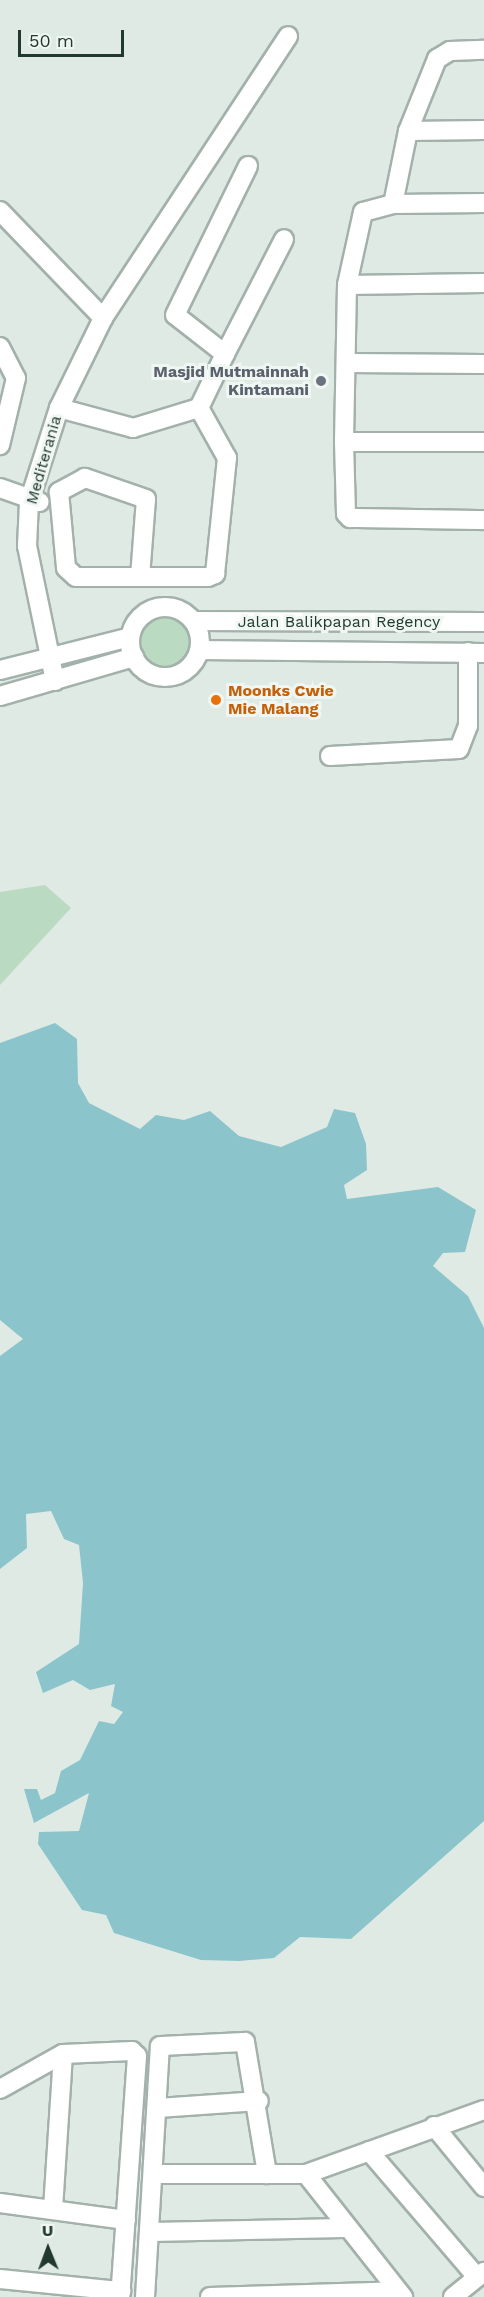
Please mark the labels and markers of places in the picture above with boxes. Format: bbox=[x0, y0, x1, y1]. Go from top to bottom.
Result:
place label: Masjid Mutmainnah Kintamani bbox=[153, 362, 309, 400]
marker: Masjid Mutmainnah Kintamani bbox=[314, 374, 328, 388]
place label: Moonks Cwie Mie Malang bbox=[228, 681, 334, 719]
marker: Moonks Cwie Mie Malang bbox=[209, 693, 223, 707]

